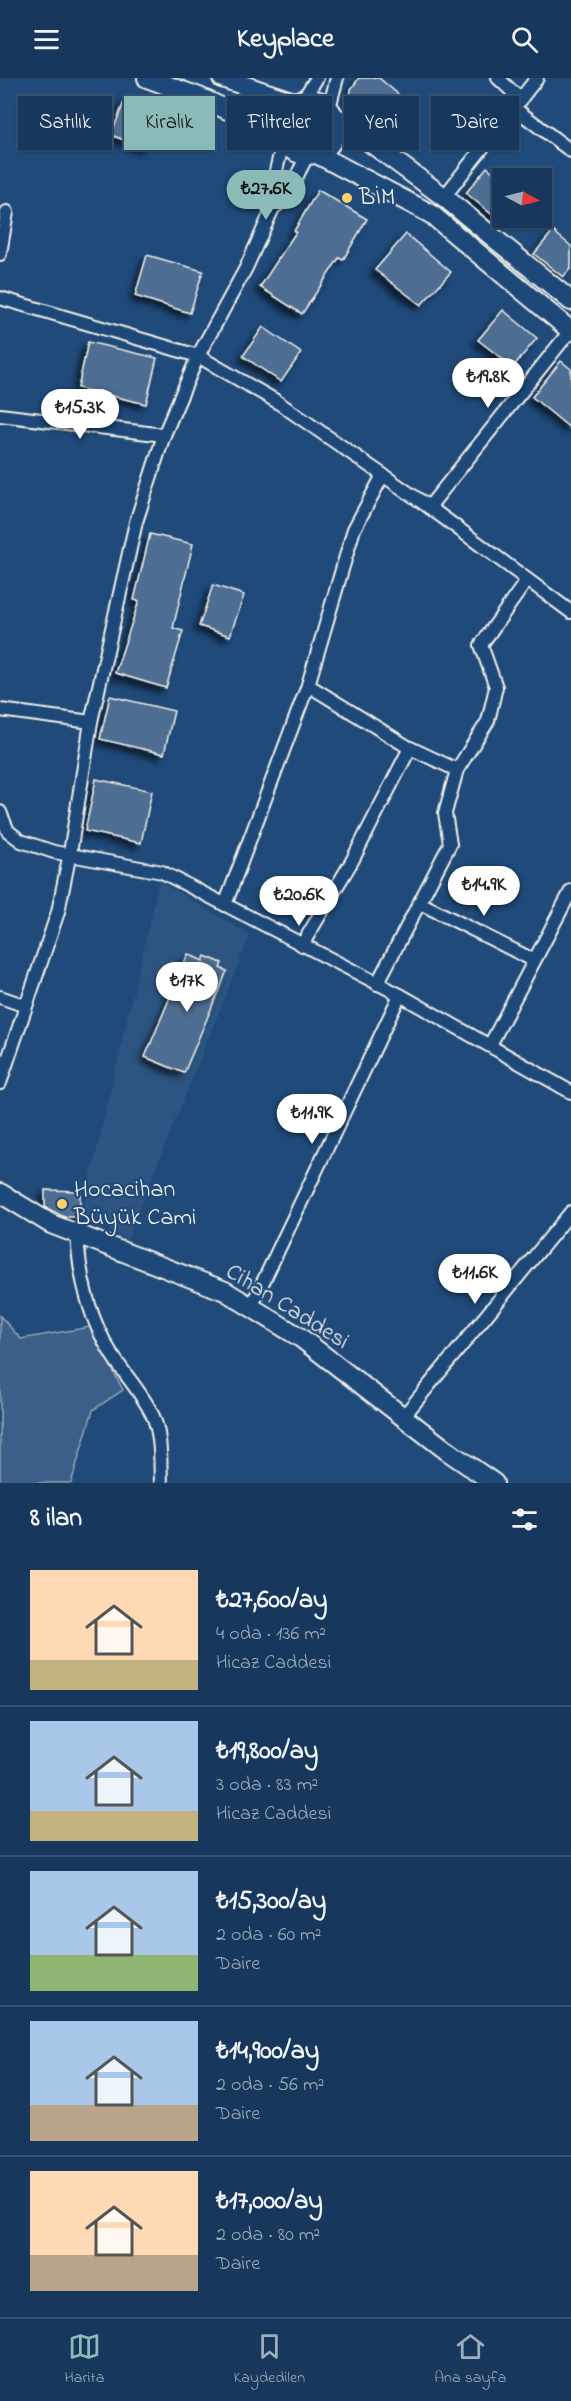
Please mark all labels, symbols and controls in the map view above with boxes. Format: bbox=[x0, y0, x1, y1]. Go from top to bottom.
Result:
text: Keyplace bbox=[237, 20, 334, 59]
icon: menu bbox=[30, 23, 63, 56]
icon: search bbox=[508, 23, 541, 56]
chip: Satılık bbox=[18, 96, 112, 150]
chip: Kiralık bbox=[124, 96, 215, 150]
chip: Filtreler bbox=[227, 96, 332, 150]
chip: Yeni bbox=[344, 96, 419, 150]
chip: Daire bbox=[431, 96, 519, 150]
north arrow bbox=[492, 168, 552, 228]
map controls bbox=[492, 168, 552, 228]
pin: ₺27.6K bbox=[217, 170, 315, 221]
text: ₺27.6K bbox=[241, 175, 291, 204]
place label: BİM bbox=[358, 181, 395, 216]
marker: BİM bbox=[340, 191, 354, 205]
pin: ₺19.8K bbox=[439, 358, 537, 409]
text: ₺19.8K bbox=[466, 363, 510, 392]
pin: ₺15.3K bbox=[31, 389, 129, 440]
text: ₺15.3K bbox=[55, 394, 105, 423]
pin: ₺14.9K bbox=[435, 866, 533, 917]
text: ₺14.9K bbox=[462, 871, 506, 900]
pin: ₺20.6K bbox=[250, 876, 348, 927]
text: ₺20.6K bbox=[273, 881, 325, 910]
pin: ₺17K bbox=[151, 962, 223, 1013]
text: ₺17K bbox=[170, 967, 204, 996]
pin: ₺11.9K bbox=[263, 1094, 361, 1145]
text: ₺11.9K bbox=[291, 1099, 333, 1128]
place label: Hocacihan Büyük Cami bbox=[73, 1173, 196, 1237]
marker: Hocacihan Büyük Cami bbox=[55, 1197, 69, 1211]
pin: ₺11.6K bbox=[426, 1254, 524, 1305]
street label: Cihan Caddesi bbox=[218, 1255, 356, 1359]
text: ₺11.6K bbox=[452, 1259, 498, 1288]
text: 8 ilan bbox=[30, 1500, 82, 1538]
icon: filters bbox=[508, 1503, 541, 1536]
text: ₺27,600/ay bbox=[216, 1582, 328, 1620]
icon: home bbox=[78, 1594, 150, 1666]
text: 4 oda · 136 m² bbox=[216, 1620, 326, 1649]
text: Hicaz Caddesi bbox=[216, 1649, 331, 1678]
text: ₺19,800/ay bbox=[216, 1733, 318, 1771]
icon: home bbox=[78, 1745, 150, 1817]
text: 3 oda · 83 m² bbox=[216, 1771, 318, 1800]
text: Hicaz Caddesi bbox=[216, 1800, 331, 1829]
text: ₺15,300/ay bbox=[216, 1883, 326, 1921]
icon: home bbox=[78, 1895, 150, 1967]
text: 2 oda · 60 m² bbox=[216, 1921, 322, 1950]
text: Daire bbox=[216, 1950, 260, 1979]
text: ₺14,900/ay bbox=[216, 2033, 319, 2071]
icon: home bbox=[78, 2045, 150, 2117]
text: 2 oda · 56 m² bbox=[216, 2071, 324, 2100]
text: Daire bbox=[216, 2100, 260, 2129]
text: ₺17,000/ay bbox=[216, 2183, 323, 2221]
icon: home bbox=[78, 2195, 150, 2267]
text: 2 oda · 80 m² bbox=[216, 2221, 320, 2250]
text: Daire bbox=[216, 2250, 260, 2279]
tab: Harita bbox=[65, 2330, 104, 2390]
tab: Kaydedilen bbox=[234, 2330, 305, 2390]
tab: Ana sayfa bbox=[434, 2330, 506, 2390]

